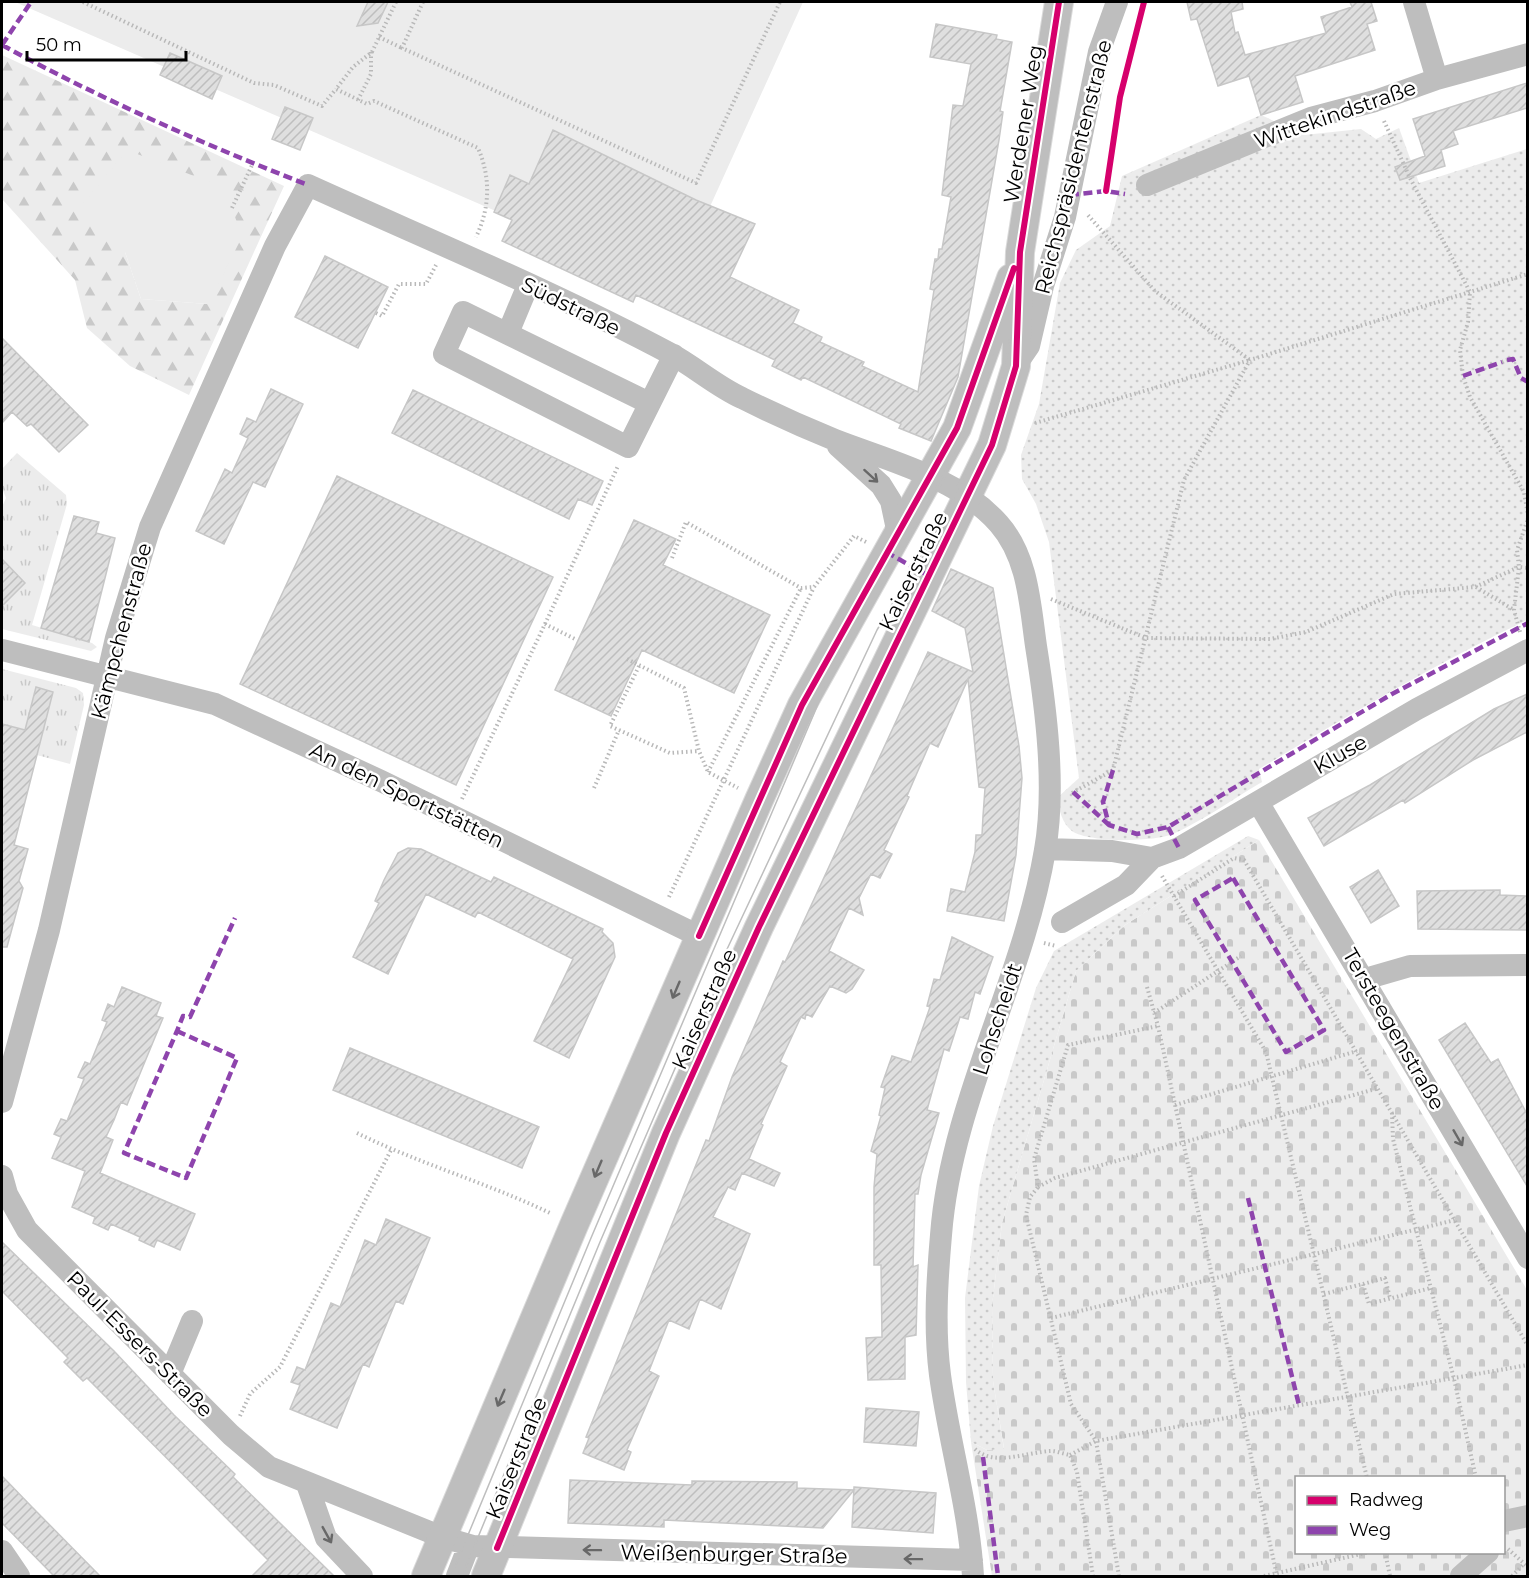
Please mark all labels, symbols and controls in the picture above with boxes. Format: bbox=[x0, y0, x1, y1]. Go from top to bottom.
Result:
scale bar bbox=[27, 24, 186, 62]
text: 50 m bbox=[36, 34, 82, 56]
street label: Reichspräsidentenstraße bbox=[1029, 37, 1117, 297]
street label: Werdener Weg bbox=[998, 43, 1048, 205]
street label: Wittekindstraße bbox=[1251, 75, 1419, 153]
street label: Südstraße bbox=[518, 271, 624, 341]
one-way arrow bbox=[863, 469, 878, 483]
street label: Kaiserstraße bbox=[873, 507, 953, 635]
street label: Kämpchenstraße bbox=[85, 540, 157, 722]
street label: Kluse bbox=[1309, 729, 1371, 779]
street label: An den Sportstätten bbox=[306, 737, 508, 853]
street label: Tersteegenstraße bbox=[1338, 944, 1450, 1114]
street label: Kaiserstraße bbox=[666, 945, 742, 1073]
street label: Lohscheidt bbox=[967, 960, 1027, 1078]
one-way arrow bbox=[669, 981, 681, 999]
one-way arrow bbox=[1452, 1129, 1464, 1146]
one-way arrow bbox=[592, 1160, 603, 1178]
street label: Paul-Essers-Straße bbox=[62, 1266, 218, 1422]
one-way arrow bbox=[495, 1388, 506, 1406]
street label: Kaiserstraße bbox=[480, 1393, 552, 1523]
legend bbox=[1295, 1476, 1505, 1554]
text: Radweg bbox=[1349, 1489, 1424, 1511]
text: Weg bbox=[1349, 1519, 1391, 1541]
one-way arrow bbox=[321, 1526, 333, 1544]
street label: Weißenburger Straße bbox=[620, 1540, 848, 1568]
one-way arrow bbox=[583, 1545, 603, 1556]
one-way arrow bbox=[904, 1553, 924, 1564]

